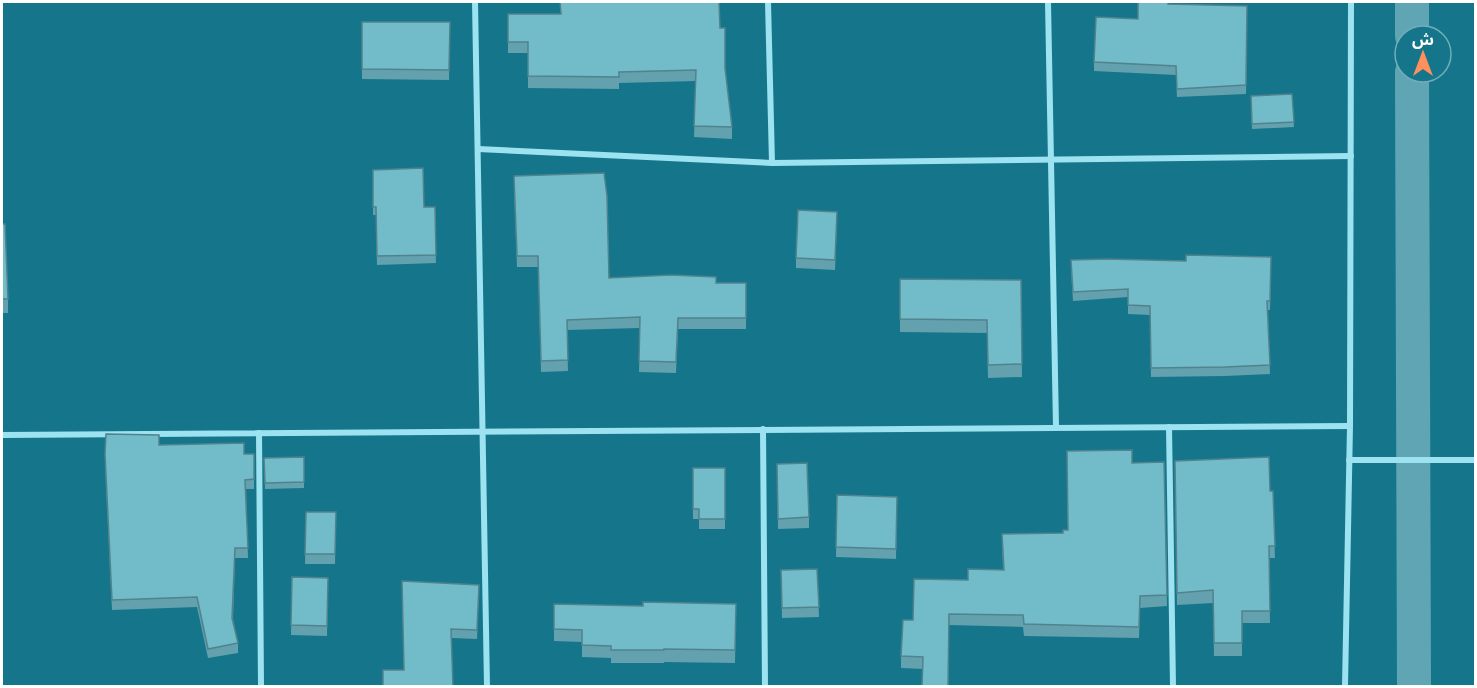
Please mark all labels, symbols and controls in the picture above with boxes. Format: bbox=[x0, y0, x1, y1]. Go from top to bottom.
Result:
north arrow bbox=[1393, 24, 1453, 84]
text: ش bbox=[1412, 29, 1434, 50]

